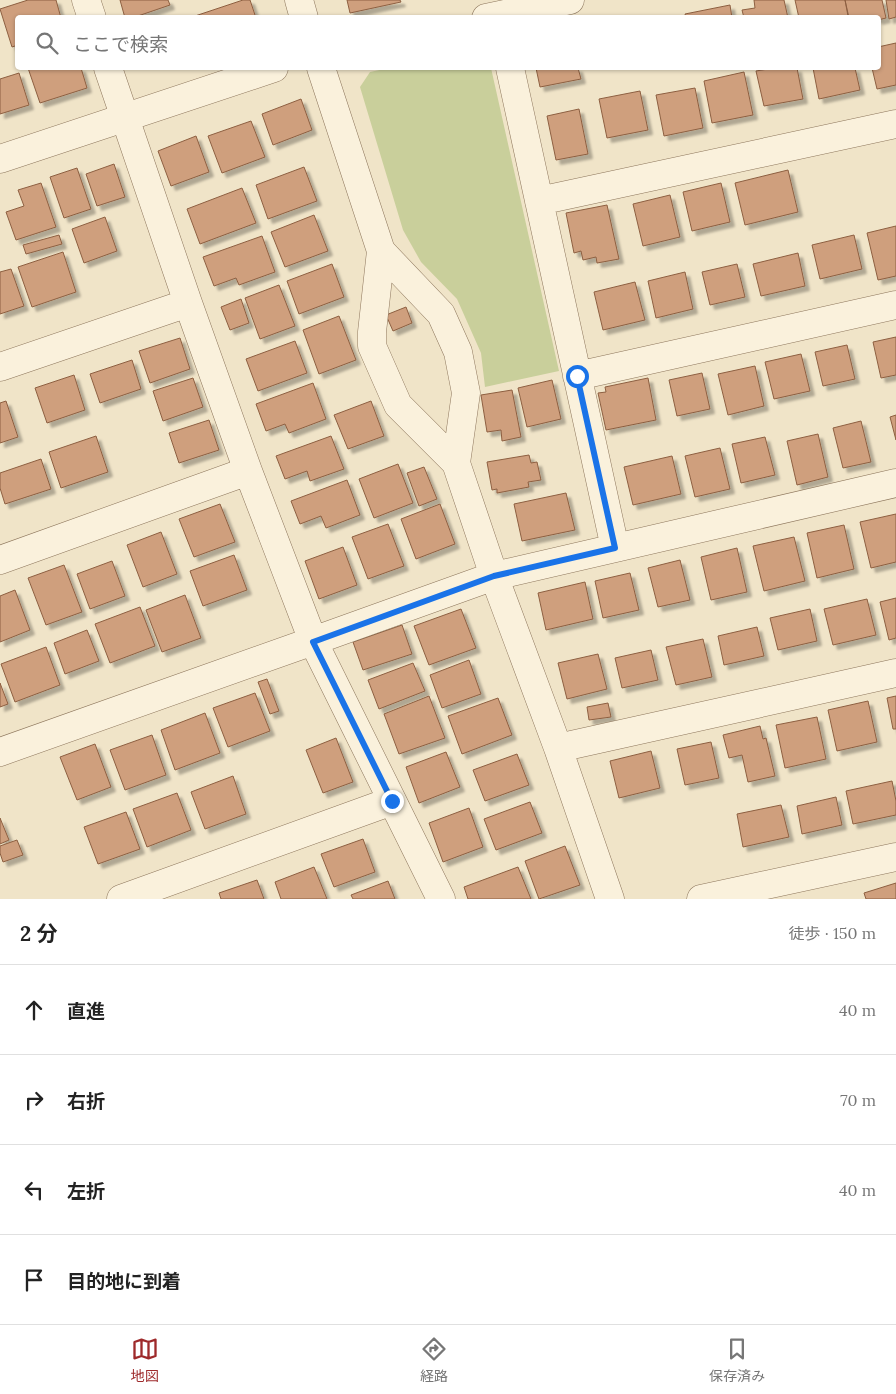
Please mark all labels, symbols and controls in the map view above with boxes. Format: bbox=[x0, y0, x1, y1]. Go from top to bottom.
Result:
search box bbox=[15, 15, 881, 70]
icon: search bbox=[33, 29, 61, 57]
text: ここで検索 bbox=[73, 32, 168, 56]
route start bbox=[566, 365, 589, 388]
route end bbox=[381, 790, 404, 813]
text: 2 分 bbox=[20, 920, 58, 947]
text: 徒歩 · 150 m bbox=[789, 923, 876, 943]
icon: ahead bbox=[20, 996, 48, 1024]
text: 直進 bbox=[67, 999, 105, 1023]
text: 40 m bbox=[839, 1000, 876, 1020]
icon: right bbox=[20, 1086, 48, 1114]
text: 右折 bbox=[67, 1089, 105, 1113]
text: 70 m bbox=[840, 1090, 876, 1110]
icon: left bbox=[20, 1176, 48, 1204]
text: 左折 bbox=[67, 1179, 105, 1203]
text: 40 m bbox=[839, 1180, 876, 1200]
icon: arrive bbox=[20, 1266, 48, 1294]
text: 目的地に到着 bbox=[67, 1269, 181, 1293]
tab: 地図 bbox=[131, 1335, 159, 1385]
tab: 経路 bbox=[420, 1335, 448, 1385]
tab: 保存済み bbox=[709, 1335, 765, 1385]

